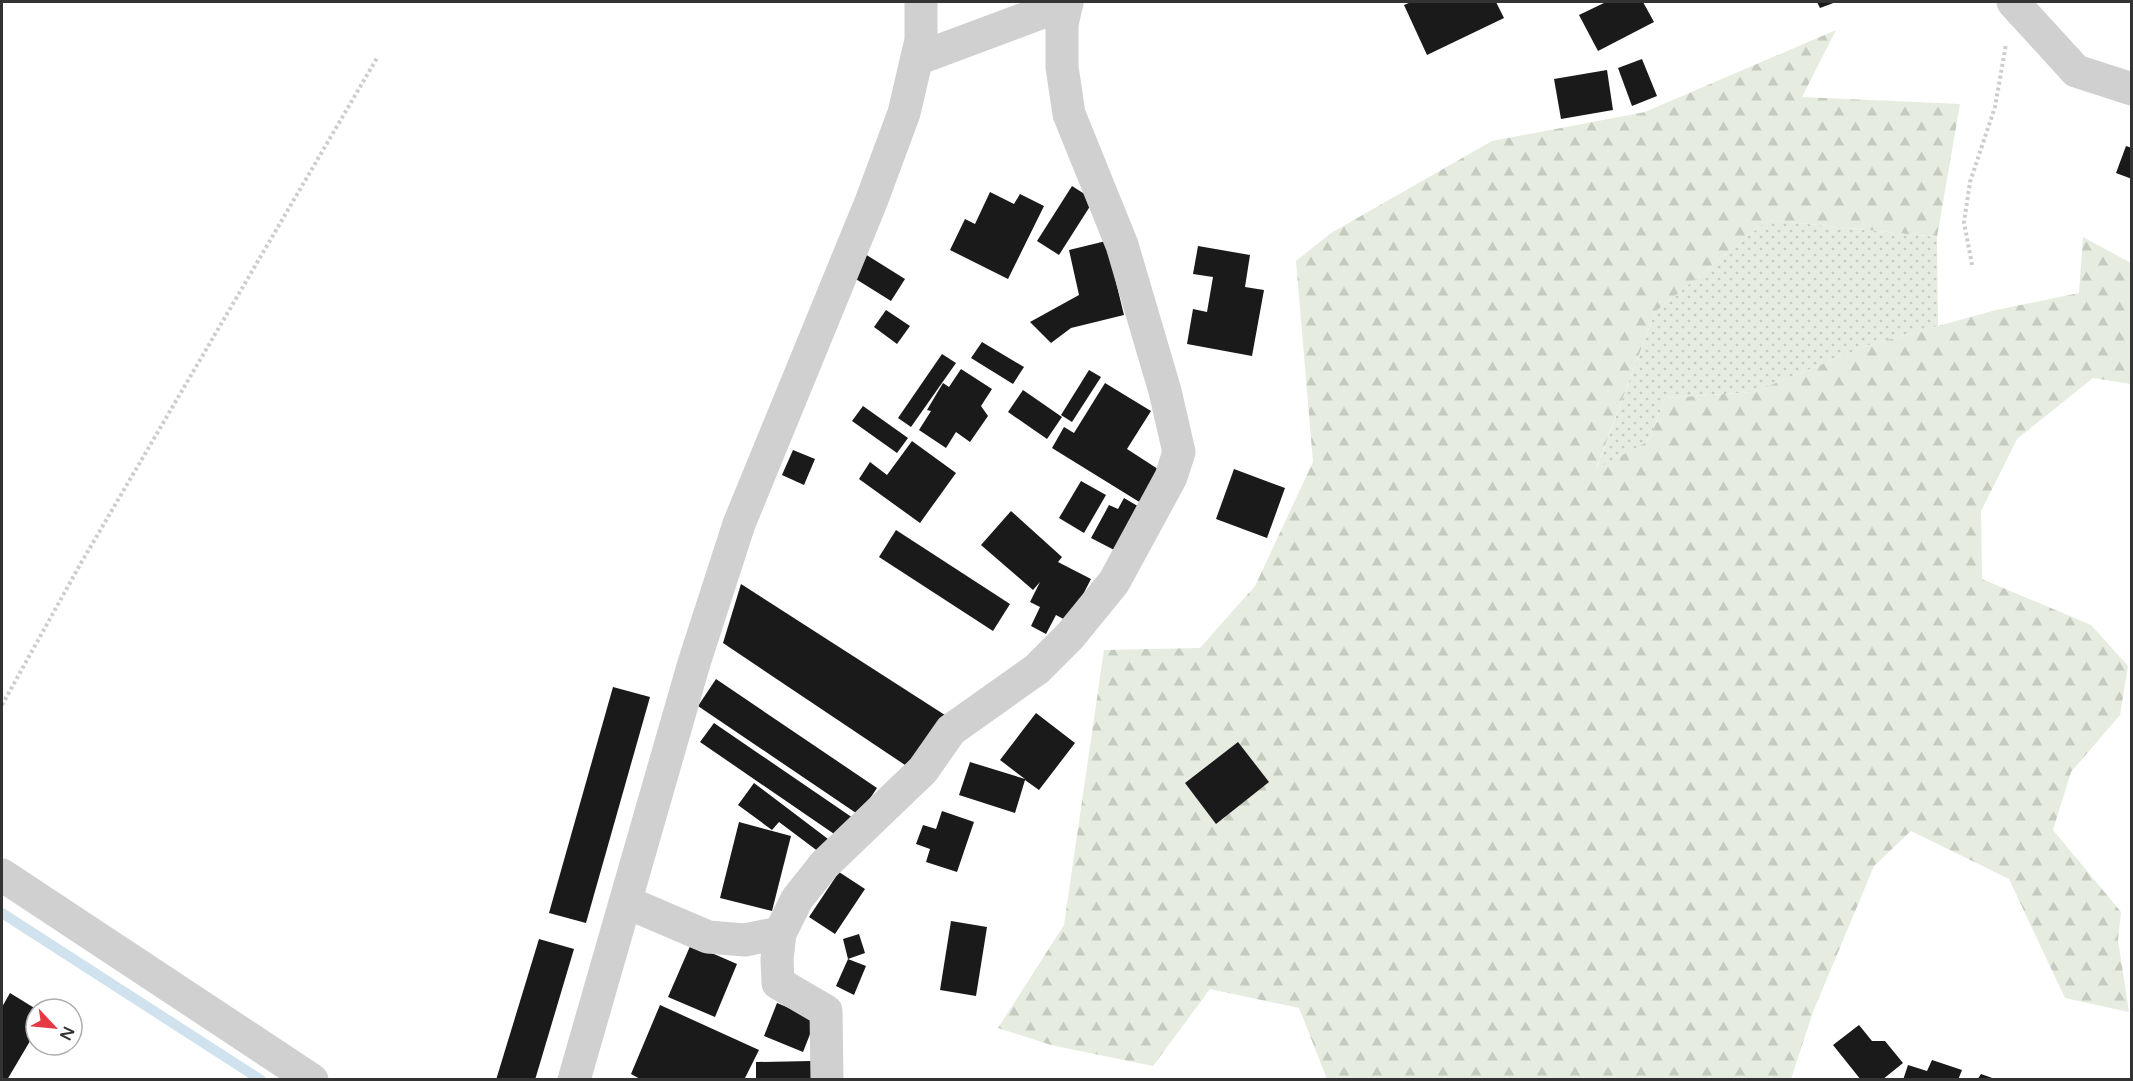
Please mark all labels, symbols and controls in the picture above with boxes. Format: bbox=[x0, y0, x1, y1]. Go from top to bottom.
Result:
north arrow bbox=[24, 997, 84, 1057]
text: N bbox=[55, 1023, 78, 1043]

